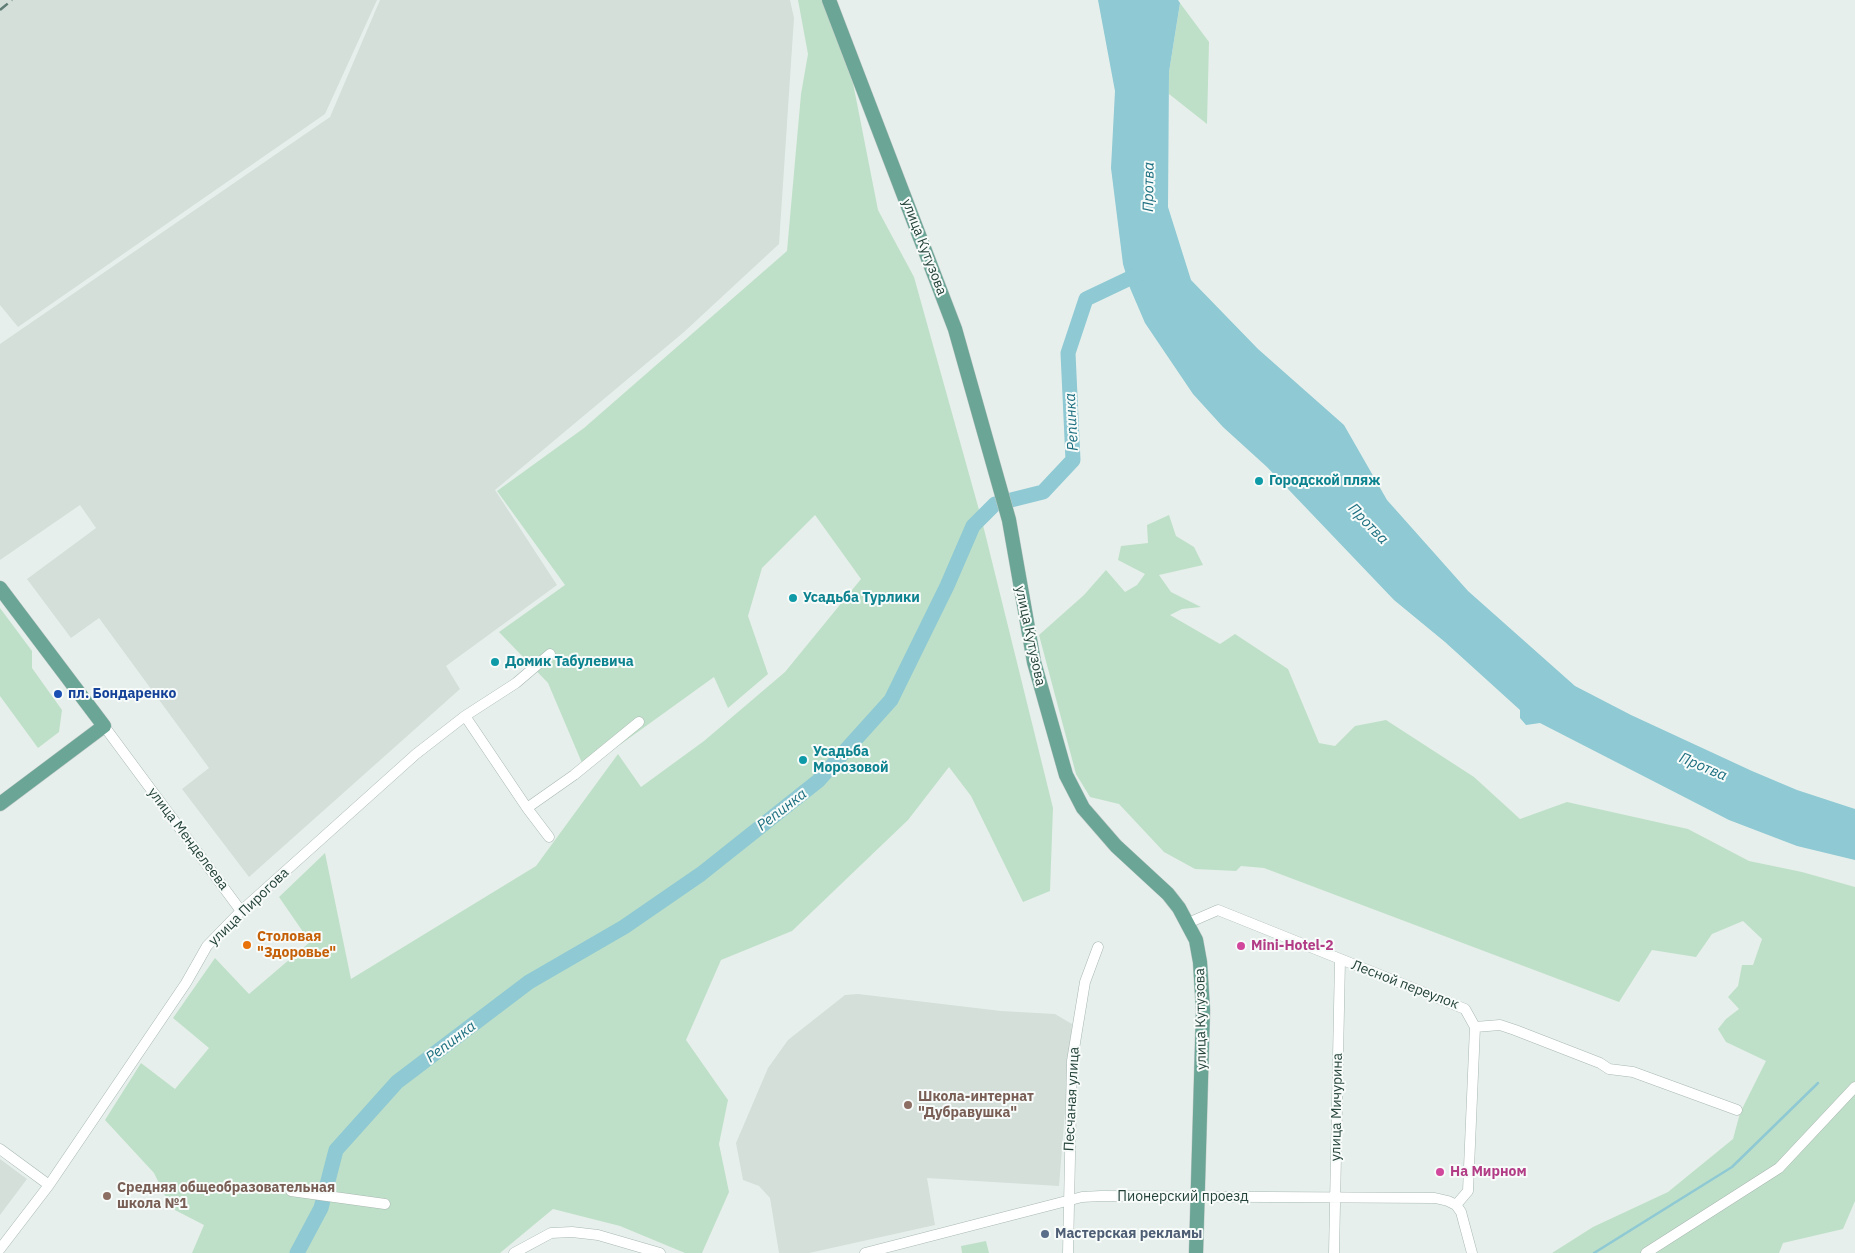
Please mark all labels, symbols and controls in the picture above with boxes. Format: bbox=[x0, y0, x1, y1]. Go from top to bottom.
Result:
water label: Протва bbox=[1140, 162, 1158, 212]
street label: улица Кутузова bbox=[898, 196, 950, 298]
water label: Репинка bbox=[1061, 393, 1083, 451]
place label: Городской пляж bbox=[1269, 473, 1380, 489]
marker: Городской пляж bbox=[1253, 475, 1265, 487]
water label: Протва bbox=[1344, 500, 1392, 548]
street label: улица Кутузова bbox=[1011, 584, 1049, 688]
place label: Усадьба Турлики bbox=[803, 590, 920, 606]
marker: Усадьба Турлики bbox=[787, 592, 799, 604]
place label: Домик Табулевича bbox=[505, 654, 634, 670]
marker: Домик Табулевича bbox=[489, 656, 501, 668]
place label: пл. Бондаренко bbox=[68, 686, 176, 702]
marker: пл. Бондаренко bbox=[52, 688, 64, 700]
place label: Усадьба Морозовой bbox=[813, 744, 889, 776]
water label: Протва bbox=[1676, 749, 1730, 785]
marker: Усадьба Морозовой bbox=[797, 754, 809, 766]
street label: улица Менделеева bbox=[144, 784, 232, 894]
water label: Репинка bbox=[754, 785, 810, 835]
street label: улица Пирогова bbox=[205, 865, 293, 949]
place label: Столовая "Здоровье" bbox=[257, 929, 336, 962]
place label: Mini-Hotel-2 bbox=[1251, 938, 1334, 954]
marker: Столовая "Здоровье" bbox=[241, 939, 253, 951]
marker: Mini-Hotel-2 bbox=[1235, 940, 1247, 952]
street label: Лесной переулок bbox=[1349, 957, 1461, 1013]
street label: улица Кутузова bbox=[1192, 968, 1210, 1070]
water label: Репинка bbox=[422, 1017, 480, 1067]
street label: Песчаная улица bbox=[1061, 1046, 1083, 1152]
street label: улица Мичурина bbox=[1328, 1053, 1346, 1161]
place label: Школа-интернат "Дубравушка" bbox=[918, 1089, 1034, 1122]
marker: Школа-интернат "Дубравушка" bbox=[902, 1099, 914, 1111]
place label: На Мирном bbox=[1450, 1164, 1527, 1180]
marker: На Мирном bbox=[1434, 1166, 1446, 1178]
place label: Средняя общеобразовательная школа №1 bbox=[117, 1180, 335, 1212]
street label: Пионерский проезд bbox=[1117, 1189, 1249, 1205]
marker: Средняя общеобразовательная школа №1 bbox=[101, 1190, 113, 1202]
place label: Мастерская рекламы bbox=[1055, 1226, 1202, 1242]
marker: Мастерская рекламы bbox=[1039, 1228, 1051, 1240]

